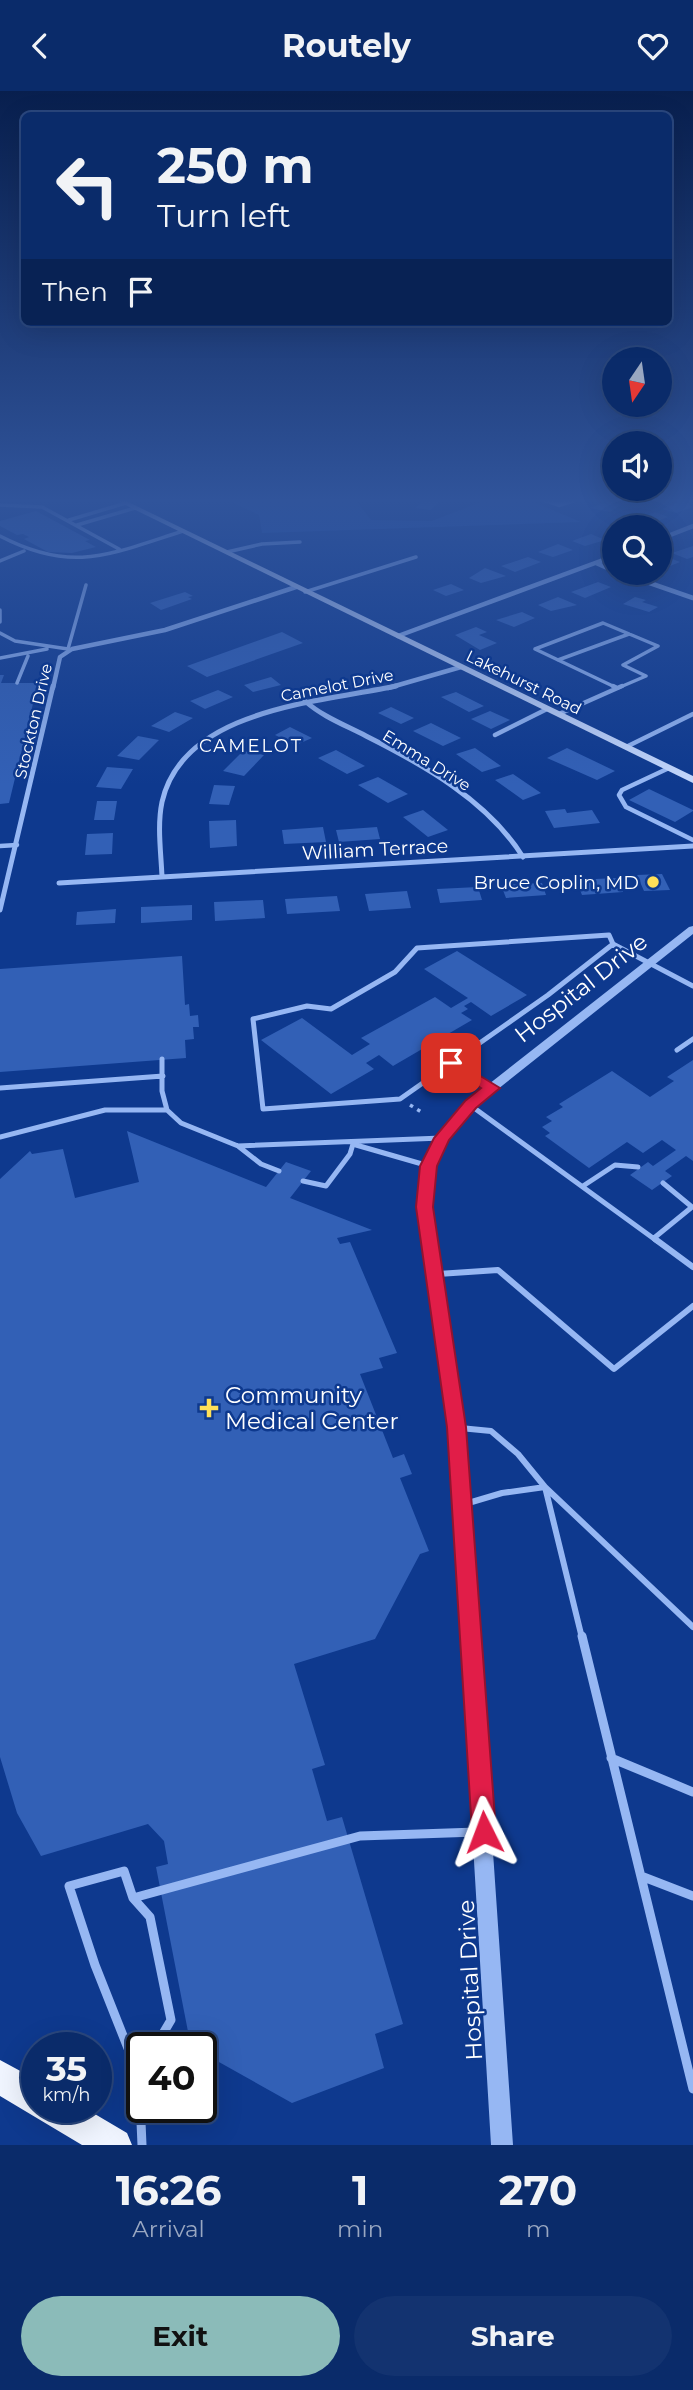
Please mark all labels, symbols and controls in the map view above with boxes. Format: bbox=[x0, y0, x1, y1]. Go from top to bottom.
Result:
text: Routely bbox=[282, 26, 411, 65]
icon: back bbox=[21, 27, 59, 65]
icon: heart bbox=[634, 27, 672, 65]
text: 250 m bbox=[157, 136, 314, 195]
icon: left bbox=[42, 140, 133, 231]
text: Turn left bbox=[157, 196, 291, 235]
icon: arrive bbox=[122, 273, 160, 311]
text: Then bbox=[42, 276, 108, 308]
north arrow bbox=[602, 347, 672, 417]
map controls bbox=[602, 347, 672, 585]
button: sound bbox=[602, 431, 672, 501]
button: search bbox=[602, 515, 672, 585]
street label: Lakehurst Road bbox=[463, 646, 585, 719]
street label: Stockton Drive bbox=[11, 662, 56, 781]
street label: Camelot Drive bbox=[279, 665, 395, 706]
street label: Emma Drive bbox=[379, 726, 474, 795]
district label: CAMELOT bbox=[199, 735, 303, 757]
street label: William Terrace bbox=[301, 834, 449, 865]
place label: Bruce Coplin, MD bbox=[474, 871, 639, 894]
marker: Bruce Coplin, MD bbox=[645, 874, 661, 890]
street label: Hospital Drive bbox=[509, 927, 653, 1049]
pin bbox=[421, 1033, 481, 1093]
icon: arrive bbox=[432, 1044, 470, 1082]
place label: Community Medical Center bbox=[225, 1381, 399, 1435]
marker: Community Medical Center bbox=[199, 1398, 219, 1418]
position arrow bbox=[447, 1795, 521, 1869]
street label: Hospital Drive bbox=[452, 1899, 488, 2061]
speed limit sign: 40 bbox=[126, 2032, 217, 2123]
text: 35 bbox=[46, 2047, 87, 2090]
text: km/h bbox=[42, 2084, 91, 2106]
text: 16:26 bbox=[116, 2164, 221, 2216]
text: 1 bbox=[352, 2164, 368, 2216]
text: 270 bbox=[499, 2164, 577, 2216]
text: Arrival bbox=[132, 2215, 205, 2243]
text: min bbox=[337, 2215, 383, 2243]
text: m bbox=[526, 2215, 550, 2243]
button: Exit bbox=[21, 2296, 340, 2376]
button: Share bbox=[354, 2296, 672, 2376]

